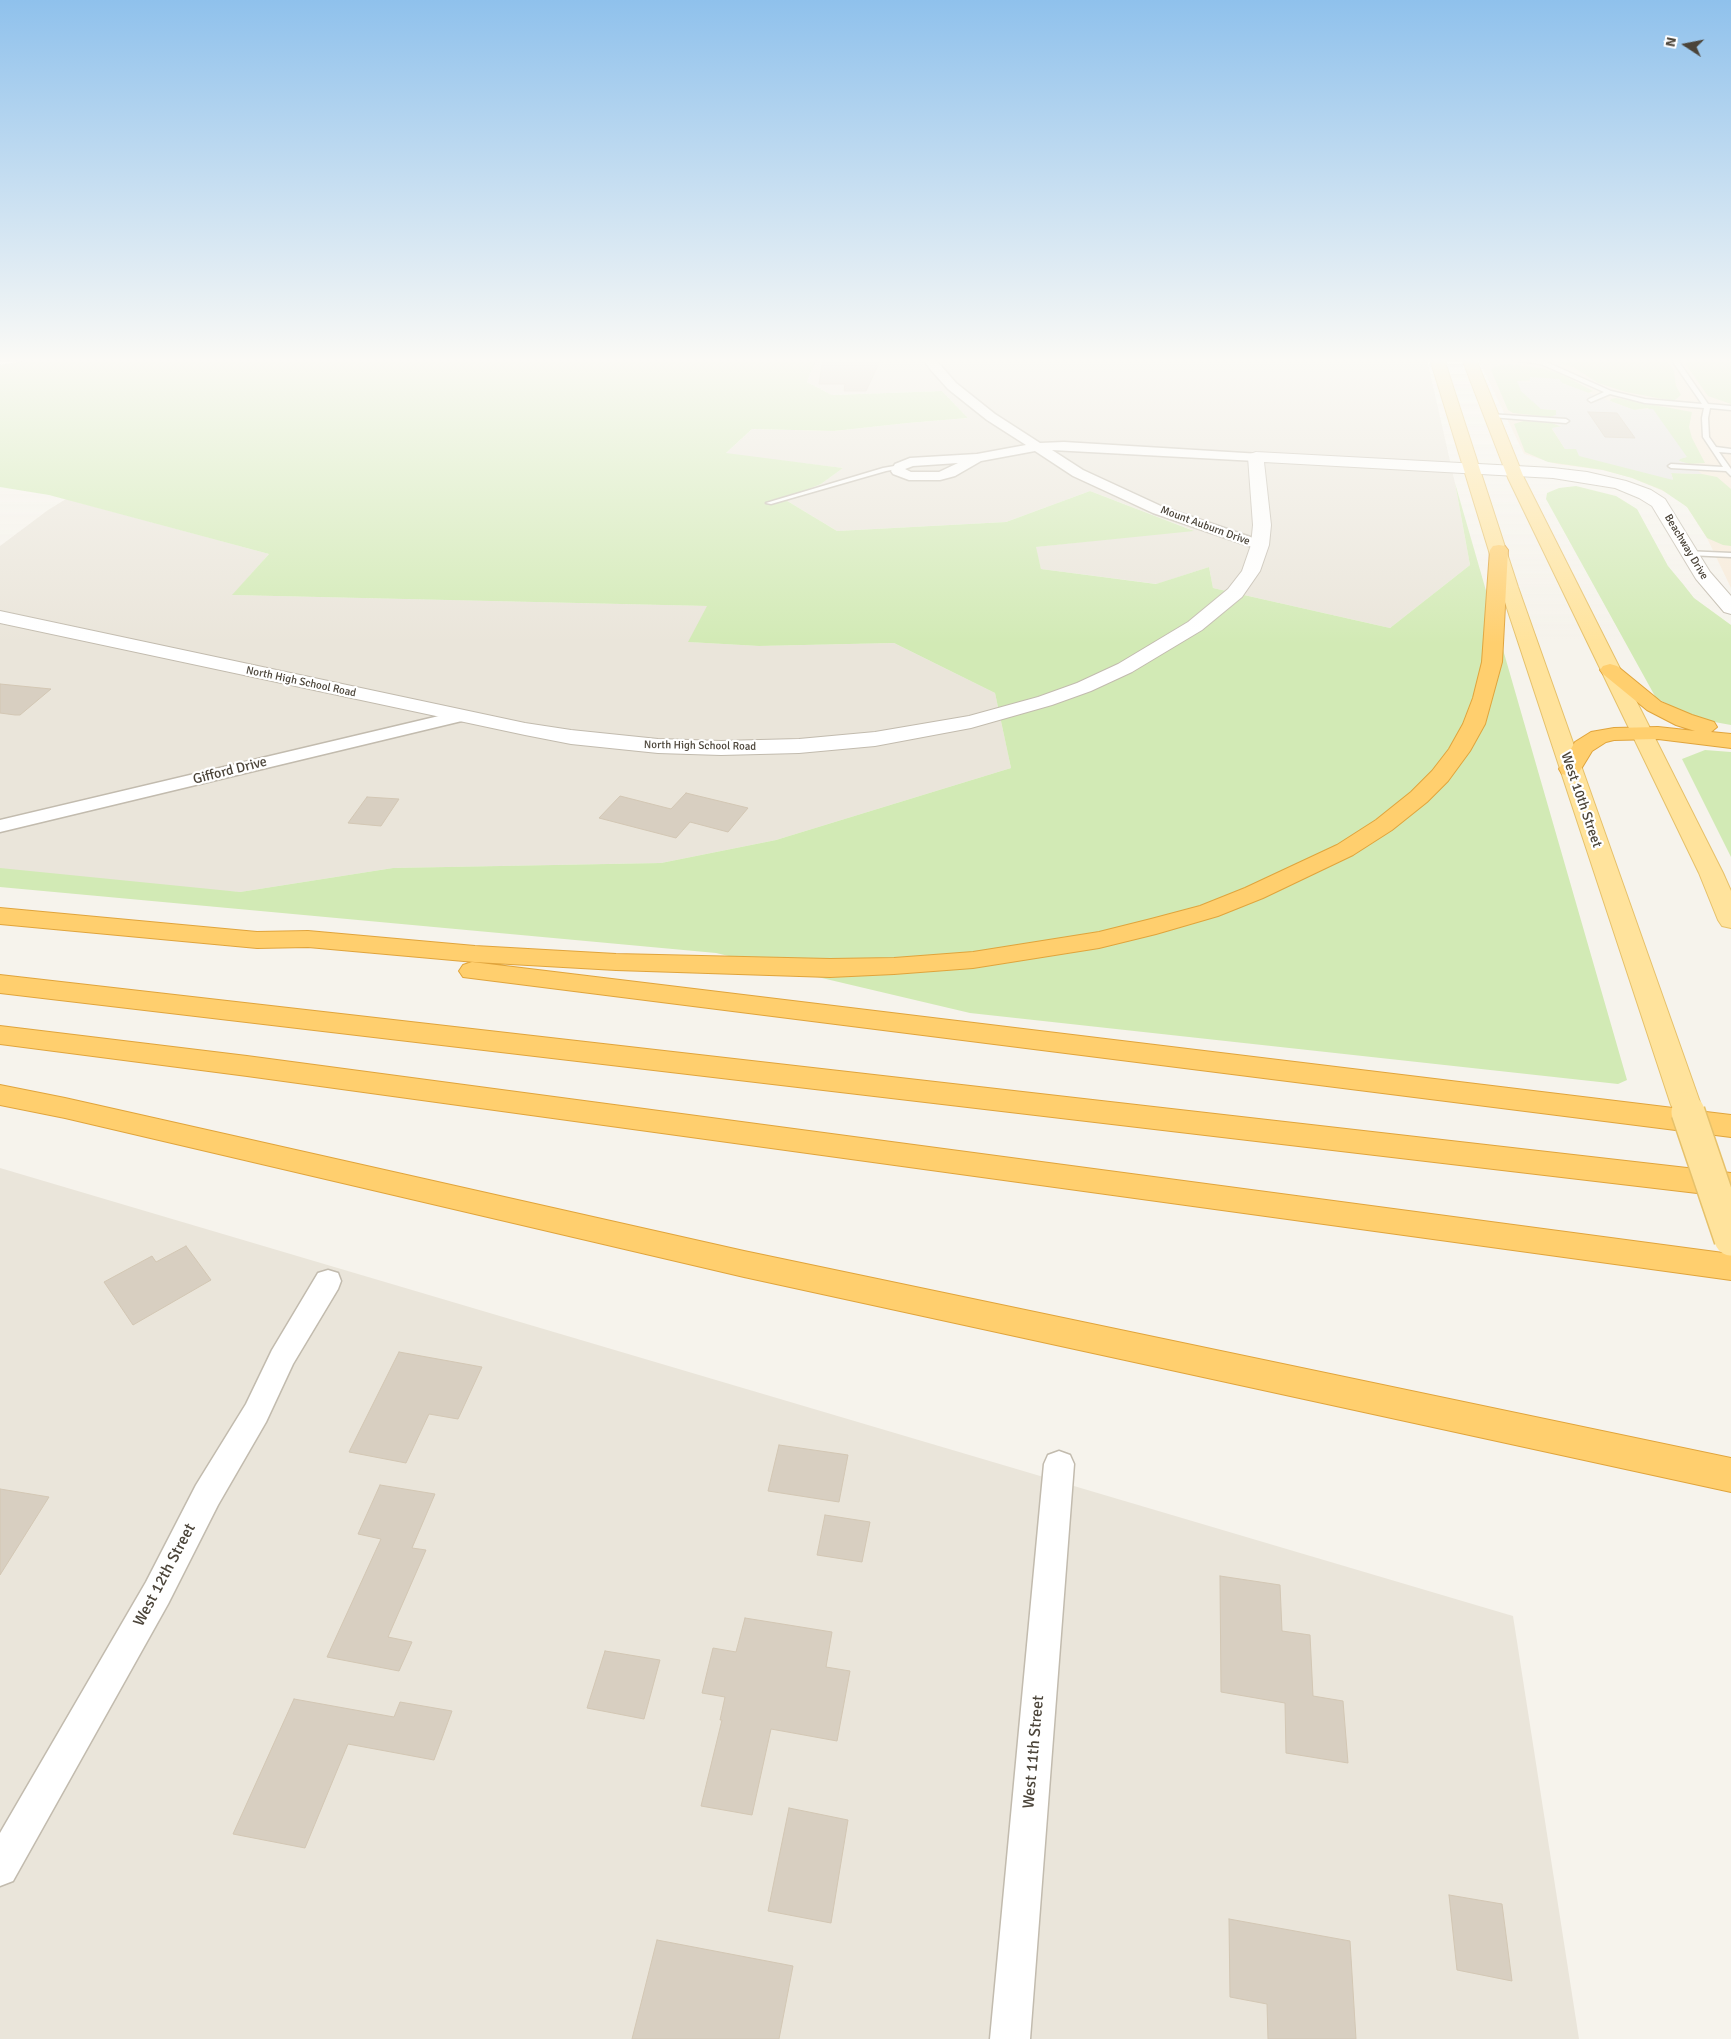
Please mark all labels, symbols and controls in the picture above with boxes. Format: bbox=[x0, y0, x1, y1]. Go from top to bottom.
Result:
north arrow bbox=[1661, 20, 1711, 70]
text: N bbox=[1662, 36, 1680, 48]
street label: Mount Auburn Drive bbox=[1158, 504, 1252, 548]
street label: Beachway Drive bbox=[1661, 512, 1711, 582]
street label: North High School Road bbox=[245, 664, 357, 700]
street label: North High School Road bbox=[644, 738, 756, 754]
street label: West 10th Street bbox=[1557, 750, 1605, 850]
street label: Gifford Drive bbox=[191, 754, 269, 788]
street label: West 12th Street bbox=[130, 1520, 200, 1630]
street label: West 11th Street bbox=[1019, 1694, 1049, 1810]

